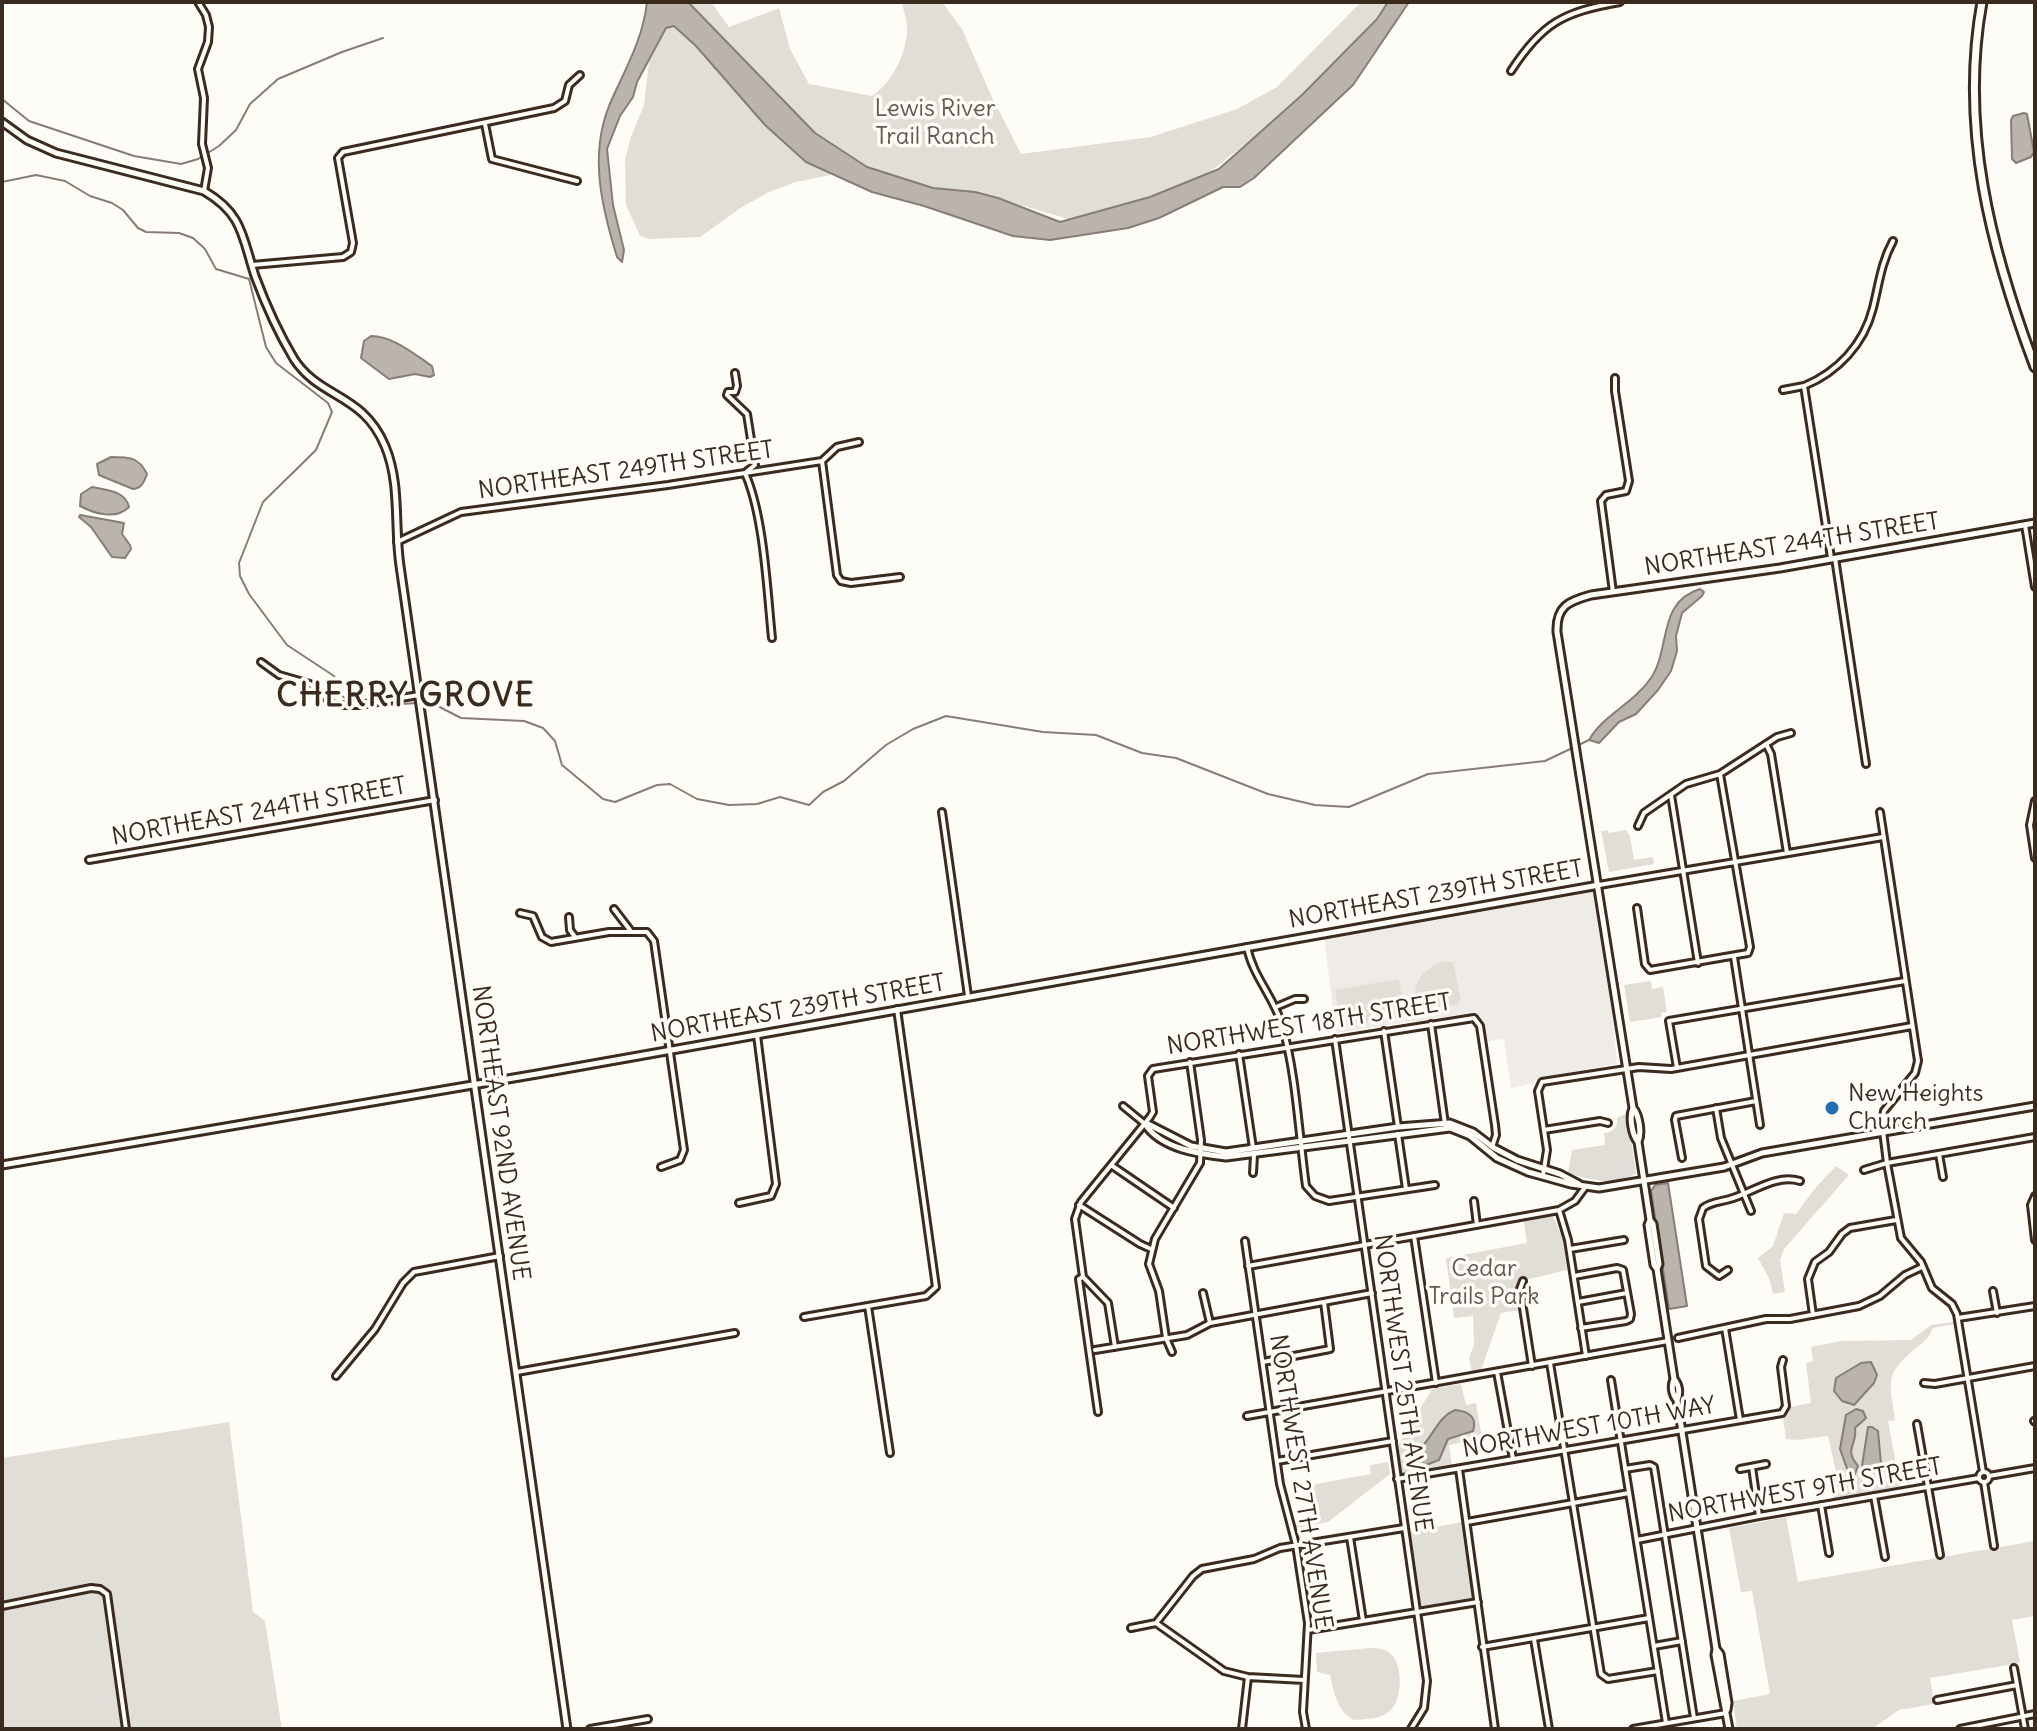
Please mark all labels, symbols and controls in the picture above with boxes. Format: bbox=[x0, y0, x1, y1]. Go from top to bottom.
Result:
park label: Lewis River Trail Ranch bbox=[874, 95, 996, 151]
street label: NORTHEAST 249TH STREET bbox=[476, 436, 776, 506]
street label: NORTHEAST 244TH STREET bbox=[1642, 507, 1942, 583]
district label: CHERRY GROVE bbox=[276, 678, 536, 716]
street label: NORTHEAST 244TH STREET bbox=[110, 772, 408, 852]
street label: NORTHEAST 239TH STREET bbox=[1287, 855, 1585, 935]
street label: NORTHEAST 239TH STREET bbox=[649, 969, 947, 1049]
street label: NORTHEAST 92ND AVENUE bbox=[465, 983, 535, 1283]
street label: NORTHWEST 18TH STREET bbox=[1165, 988, 1453, 1062]
place label: New Heights Church bbox=[1848, 1080, 1983, 1136]
marker: New Heights Church bbox=[1823, 1099, 1841, 1117]
street label: NORTHWEST 25TH AVENUE bbox=[1367, 1232, 1437, 1534]
park label: Cedar Trails Park bbox=[1428, 1255, 1540, 1311]
street label: NORTHWEST 27TH AVENUE bbox=[1262, 1332, 1338, 1632]
street label: NORTHWEST 10TH WAY bbox=[1460, 1392, 1718, 1464]
street label: NORTHWEST 9TH STREET bbox=[1666, 1453, 1944, 1529]

